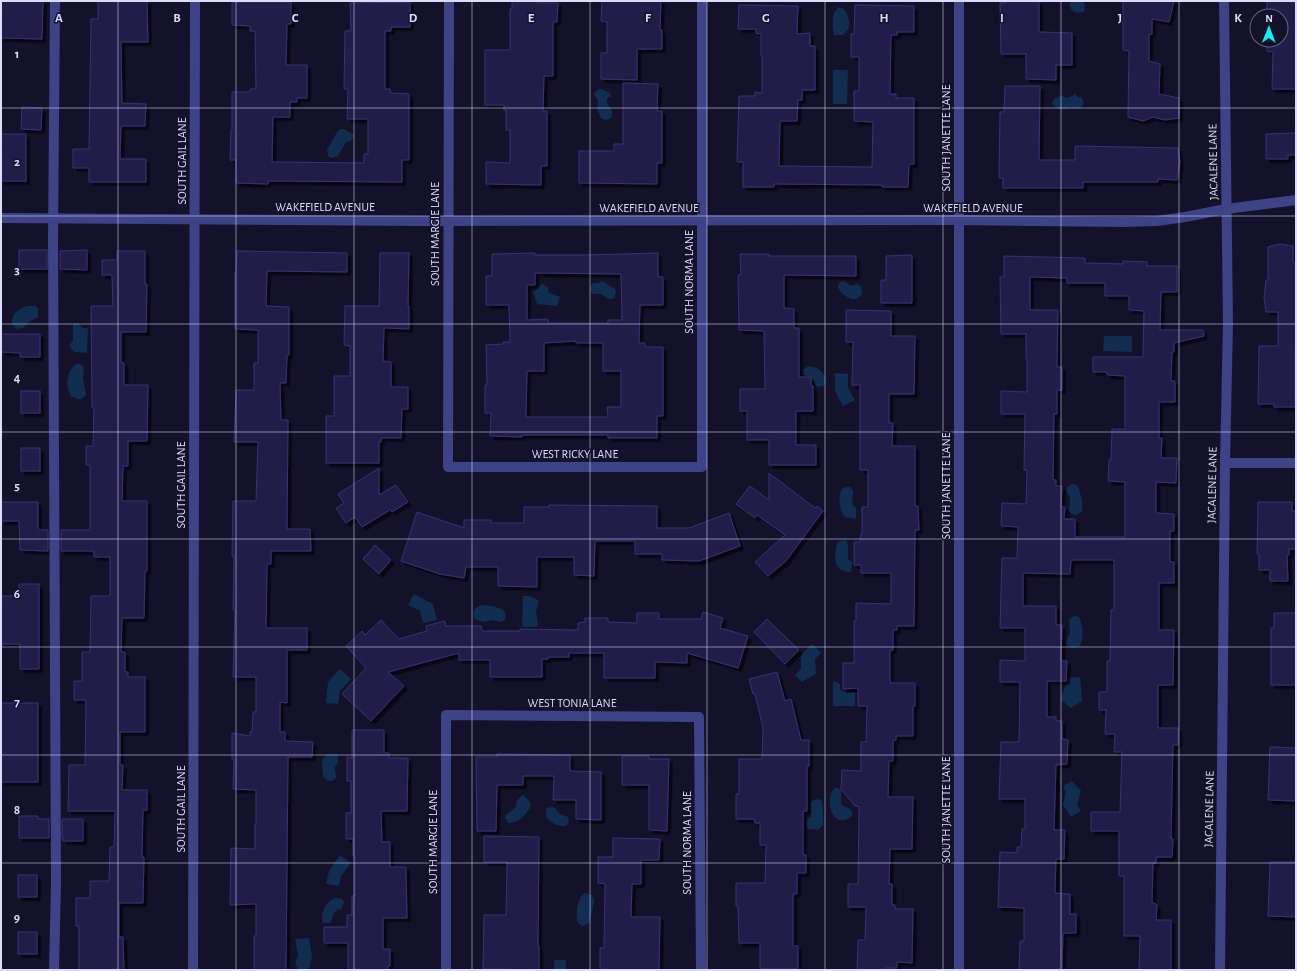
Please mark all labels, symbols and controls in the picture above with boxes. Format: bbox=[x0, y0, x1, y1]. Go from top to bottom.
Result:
north arrow bbox=[1249, 8, 1289, 48]
text: A bbox=[55, 12, 63, 25]
text: B bbox=[173, 12, 181, 25]
text: C bbox=[292, 12, 299, 25]
text: D bbox=[409, 12, 418, 25]
text: E bbox=[528, 12, 535, 25]
text: F bbox=[645, 12, 652, 25]
text: G bbox=[762, 12, 770, 25]
text: H bbox=[879, 12, 889, 25]
text: I bbox=[1000, 12, 1004, 25]
text: J bbox=[1118, 12, 1122, 25]
text: K bbox=[1234, 12, 1242, 25]
text: N bbox=[1265, 13, 1273, 24]
text: 1 bbox=[15, 48, 19, 61]
street label: SOUTH JANETTE LANE bbox=[940, 84, 952, 191]
street label: SOUTH GAIL LANE bbox=[176, 117, 188, 205]
street label: JACALENE LANE bbox=[1206, 124, 1220, 200]
text: 2 bbox=[14, 156, 20, 169]
street label: SOUTH MARGIE LANE bbox=[429, 182, 441, 286]
street label: WAKEFIELD AVENUE bbox=[275, 201, 375, 213]
street label: WAKEFIELD AVENUE bbox=[599, 202, 699, 214]
street label: WAKEFIELD AVENUE bbox=[923, 202, 1023, 214]
street label: SOUTH NORMA LANE bbox=[683, 230, 695, 334]
text: 3 bbox=[14, 264, 20, 277]
text: 4 bbox=[14, 372, 21, 385]
street label: SOUTH JANETTE LANE bbox=[940, 432, 952, 539]
street label: SOUTH GAIL LANE bbox=[175, 441, 187, 529]
street label: JACALENE LANE bbox=[1205, 447, 1219, 523]
street label: WEST RICKY LANE bbox=[532, 448, 618, 460]
text: 5 bbox=[14, 480, 20, 493]
text: 6 bbox=[14, 588, 20, 601]
text: 7 bbox=[14, 696, 20, 709]
street label: WEST TONIA LANE bbox=[527, 697, 617, 709]
street label: SOUTH JANETTE LANE bbox=[940, 756, 952, 863]
street label: SOUTH GAIL LANE bbox=[175, 765, 187, 853]
street label: JACALENE LANE bbox=[1202, 771, 1216, 847]
street label: SOUTH MARGIE LANE bbox=[427, 790, 439, 894]
street label: SOUTH NORMA LANE bbox=[681, 791, 693, 895]
text: 8 bbox=[14, 804, 20, 817]
text: 9 bbox=[14, 912, 20, 925]

